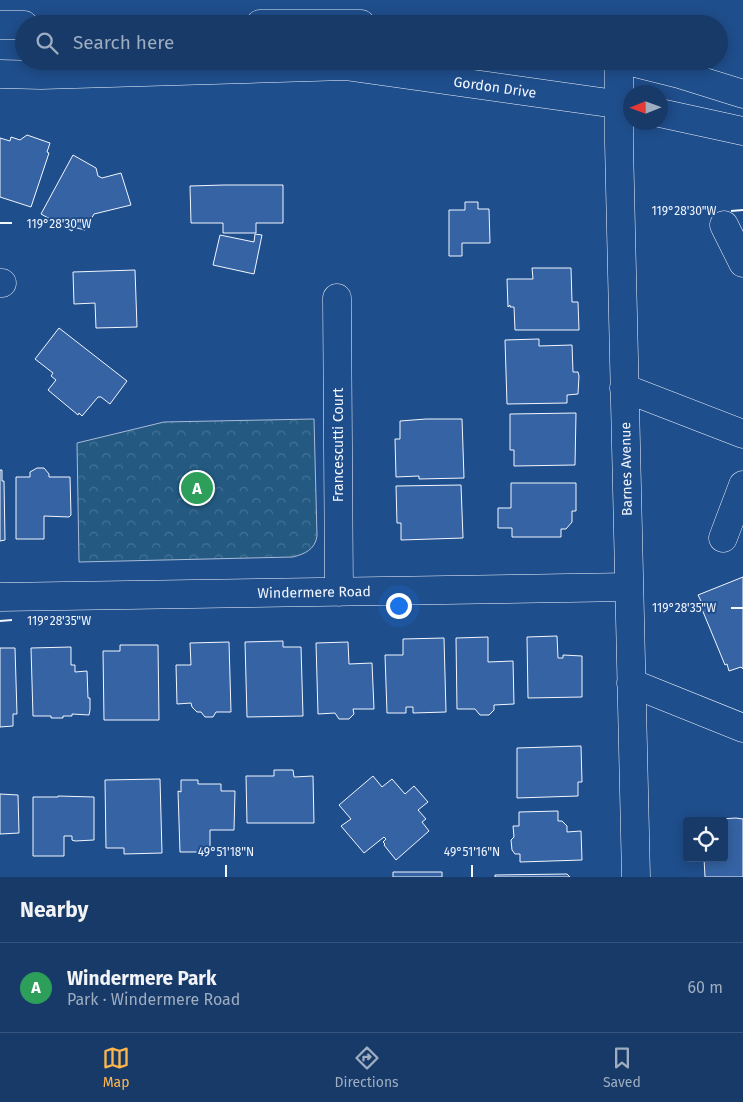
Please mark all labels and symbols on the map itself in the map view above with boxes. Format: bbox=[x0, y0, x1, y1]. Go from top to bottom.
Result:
street label: Gordon Drive bbox=[453, 73, 537, 102]
north arrow bbox=[623, 85, 668, 130]
text: 119°28'30"W bbox=[651, 204, 717, 218]
text: 119°28'30"W bbox=[26, 217, 92, 231]
street label: Francescutti Court bbox=[330, 387, 347, 502]
street label: Barnes Avenue bbox=[617, 422, 636, 516]
pin: A bbox=[181, 469, 213, 507]
street label: Windermere Road bbox=[257, 583, 371, 602]
your location bbox=[386, 593, 412, 619]
text: 119°28'35"W bbox=[652, 601, 716, 615]
text: 119°28'35"W bbox=[27, 614, 91, 628]
text: 49°51'18"N bbox=[198, 845, 254, 859]
text: 49°51'16"N bbox=[444, 845, 500, 859]

